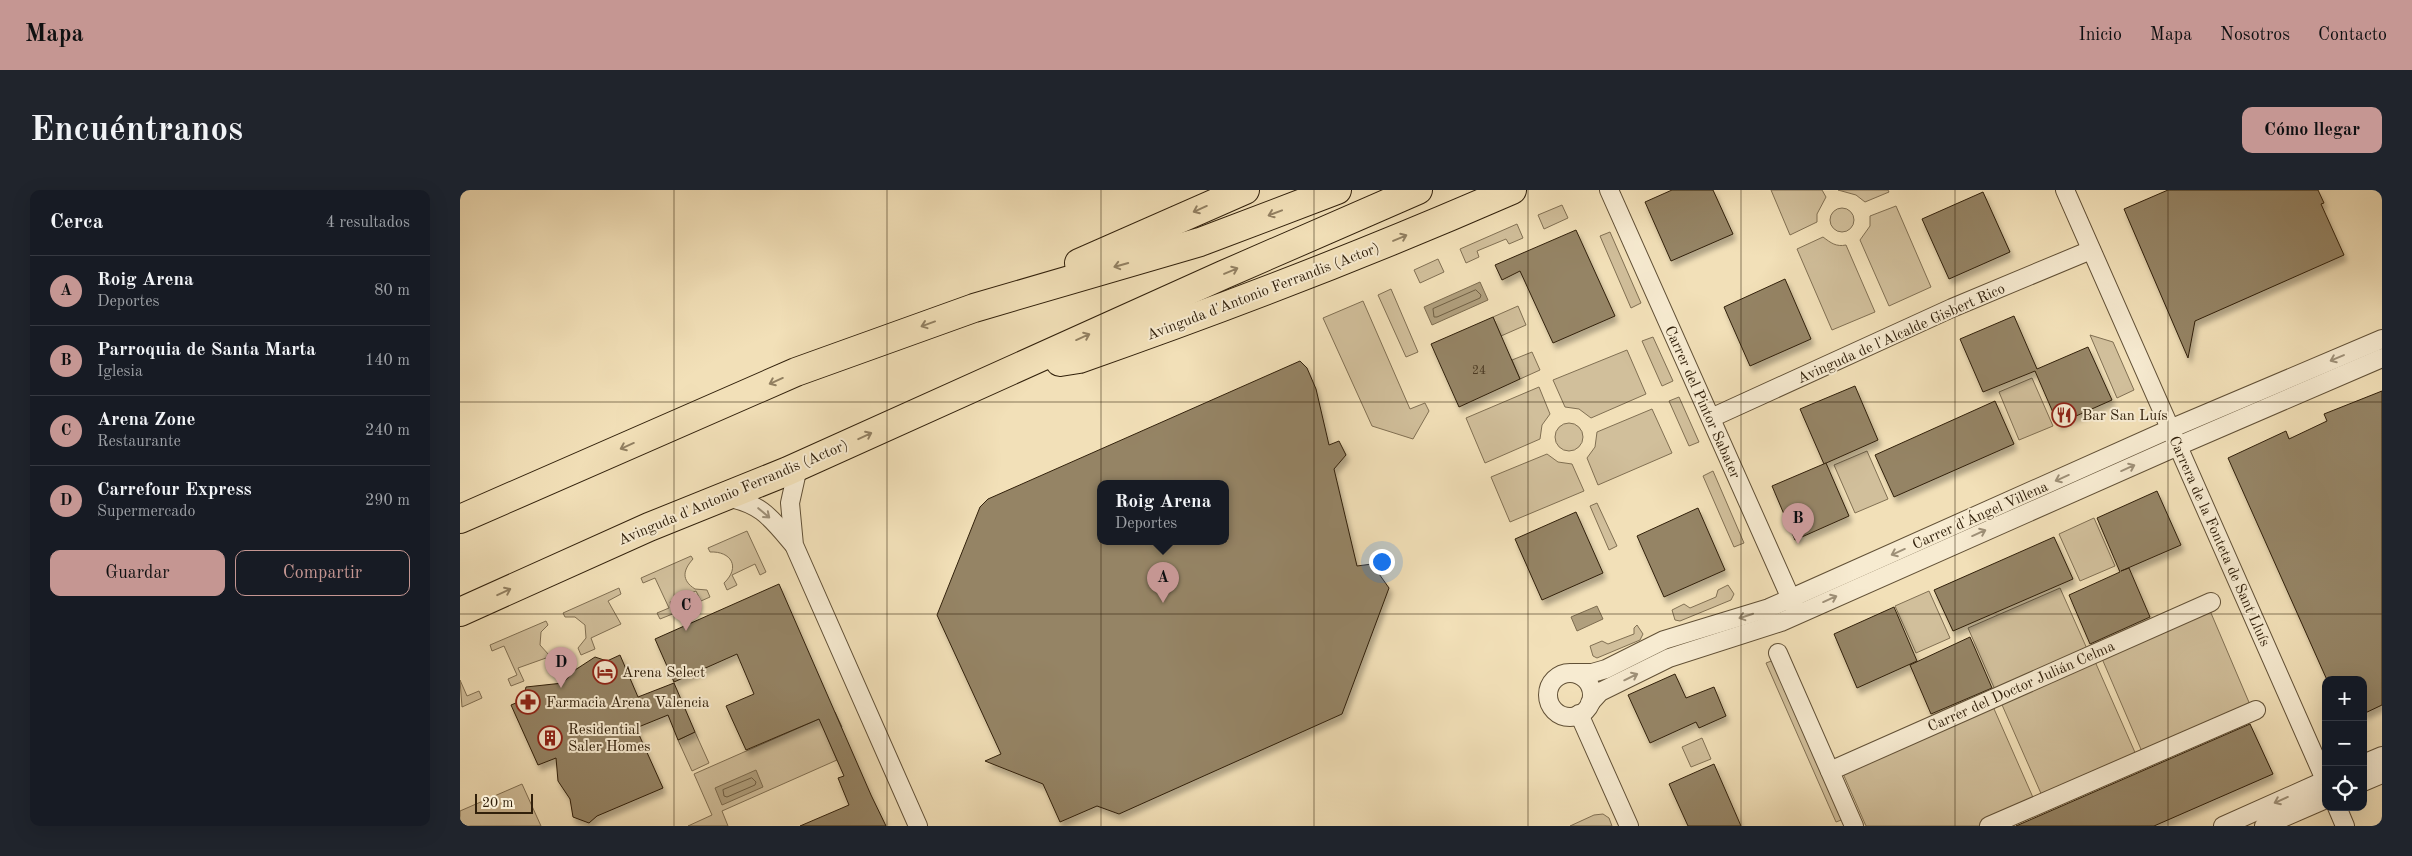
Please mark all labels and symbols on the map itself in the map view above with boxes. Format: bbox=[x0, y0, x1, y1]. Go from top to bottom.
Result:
one-way arrow bbox=[1193, 205, 1208, 215]
one-way arrow bbox=[1268, 210, 1283, 219]
one-way arrow bbox=[1392, 233, 1407, 242]
street label: Avinguda d'Antonio Ferrandis (Actor) bbox=[1145, 241, 1382, 344]
one-way arrow bbox=[1114, 261, 1130, 270]
one-way arrow bbox=[1223, 266, 1238, 276]
street label: Avinguda de l'Alcalde Gisbert Rico bbox=[1796, 282, 2008, 387]
one-way arrow bbox=[921, 320, 936, 329]
street label: Carrer del Pintor Sabater bbox=[1661, 324, 1742, 481]
one-way arrow bbox=[1075, 332, 1090, 342]
one-way arrow bbox=[2330, 354, 2345, 364]
house number: 24 bbox=[1472, 365, 1486, 377]
one-way arrow bbox=[769, 376, 784, 386]
restaurant icon: Bar San Luís bbox=[2051, 402, 2077, 428]
place label: Bar San Luís bbox=[2082, 409, 2168, 424]
one-way arrow bbox=[857, 431, 872, 440]
street label: Carrera de la Fonteta de Sant Lluís bbox=[2165, 434, 2272, 649]
street label: Avinguda d'Antonio Ferrandis (Actor) bbox=[617, 438, 851, 549]
one-way arrow bbox=[620, 442, 635, 451]
one-way arrow bbox=[2120, 462, 2135, 472]
one-way arrow bbox=[2055, 473, 2070, 483]
street label: Carrer d'Ángel Villena bbox=[1909, 477, 2051, 553]
pin: B bbox=[1782, 503, 1814, 544]
one-way arrow bbox=[758, 507, 771, 518]
one-way arrow bbox=[1971, 528, 1986, 538]
one-way arrow bbox=[1891, 547, 1906, 557]
your location bbox=[1369, 549, 1395, 575]
pin: A bbox=[1147, 562, 1179, 603]
one-way arrow bbox=[497, 587, 512, 597]
pin: C bbox=[670, 590, 702, 631]
one-way arrow bbox=[1822, 593, 1837, 603]
one-way arrow bbox=[1738, 612, 1754, 622]
street label: Carrer del Doctor Julián Celma bbox=[1926, 639, 2118, 735]
pin: D bbox=[545, 647, 577, 688]
hotel icon: Arena Select bbox=[592, 659, 618, 685]
place label: Arena Select bbox=[622, 666, 705, 681]
one-way arrow bbox=[1623, 672, 1638, 681]
pharmacy icon: Farmacia Arena Valencia bbox=[515, 689, 541, 715]
place label: Farmacia Arena Valencia bbox=[546, 696, 710, 711]
place label: Residential Saler Homes bbox=[568, 723, 651, 755]
building icon: Residential Saler Homes bbox=[537, 725, 563, 751]
scale bar bbox=[475, 791, 532, 814]
one-way arrow bbox=[2274, 796, 2289, 806]

